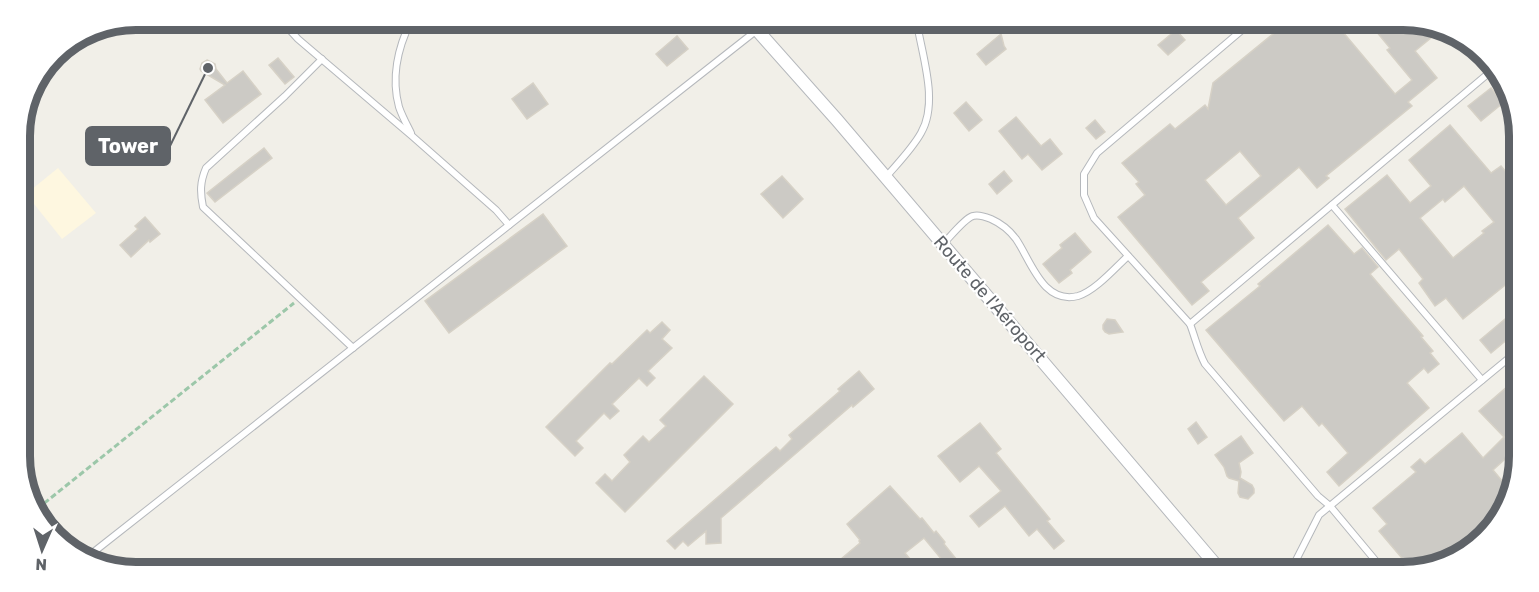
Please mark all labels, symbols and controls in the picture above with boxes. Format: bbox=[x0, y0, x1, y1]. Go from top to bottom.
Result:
callout: Tower bbox=[86, 127, 170, 165]
text: Tower bbox=[98, 134, 158, 158]
street label: Route de l'Aéroport bbox=[929, 231, 1051, 367]
north arrow bbox=[12, 520, 72, 580]
text: N bbox=[35, 555, 47, 574]

